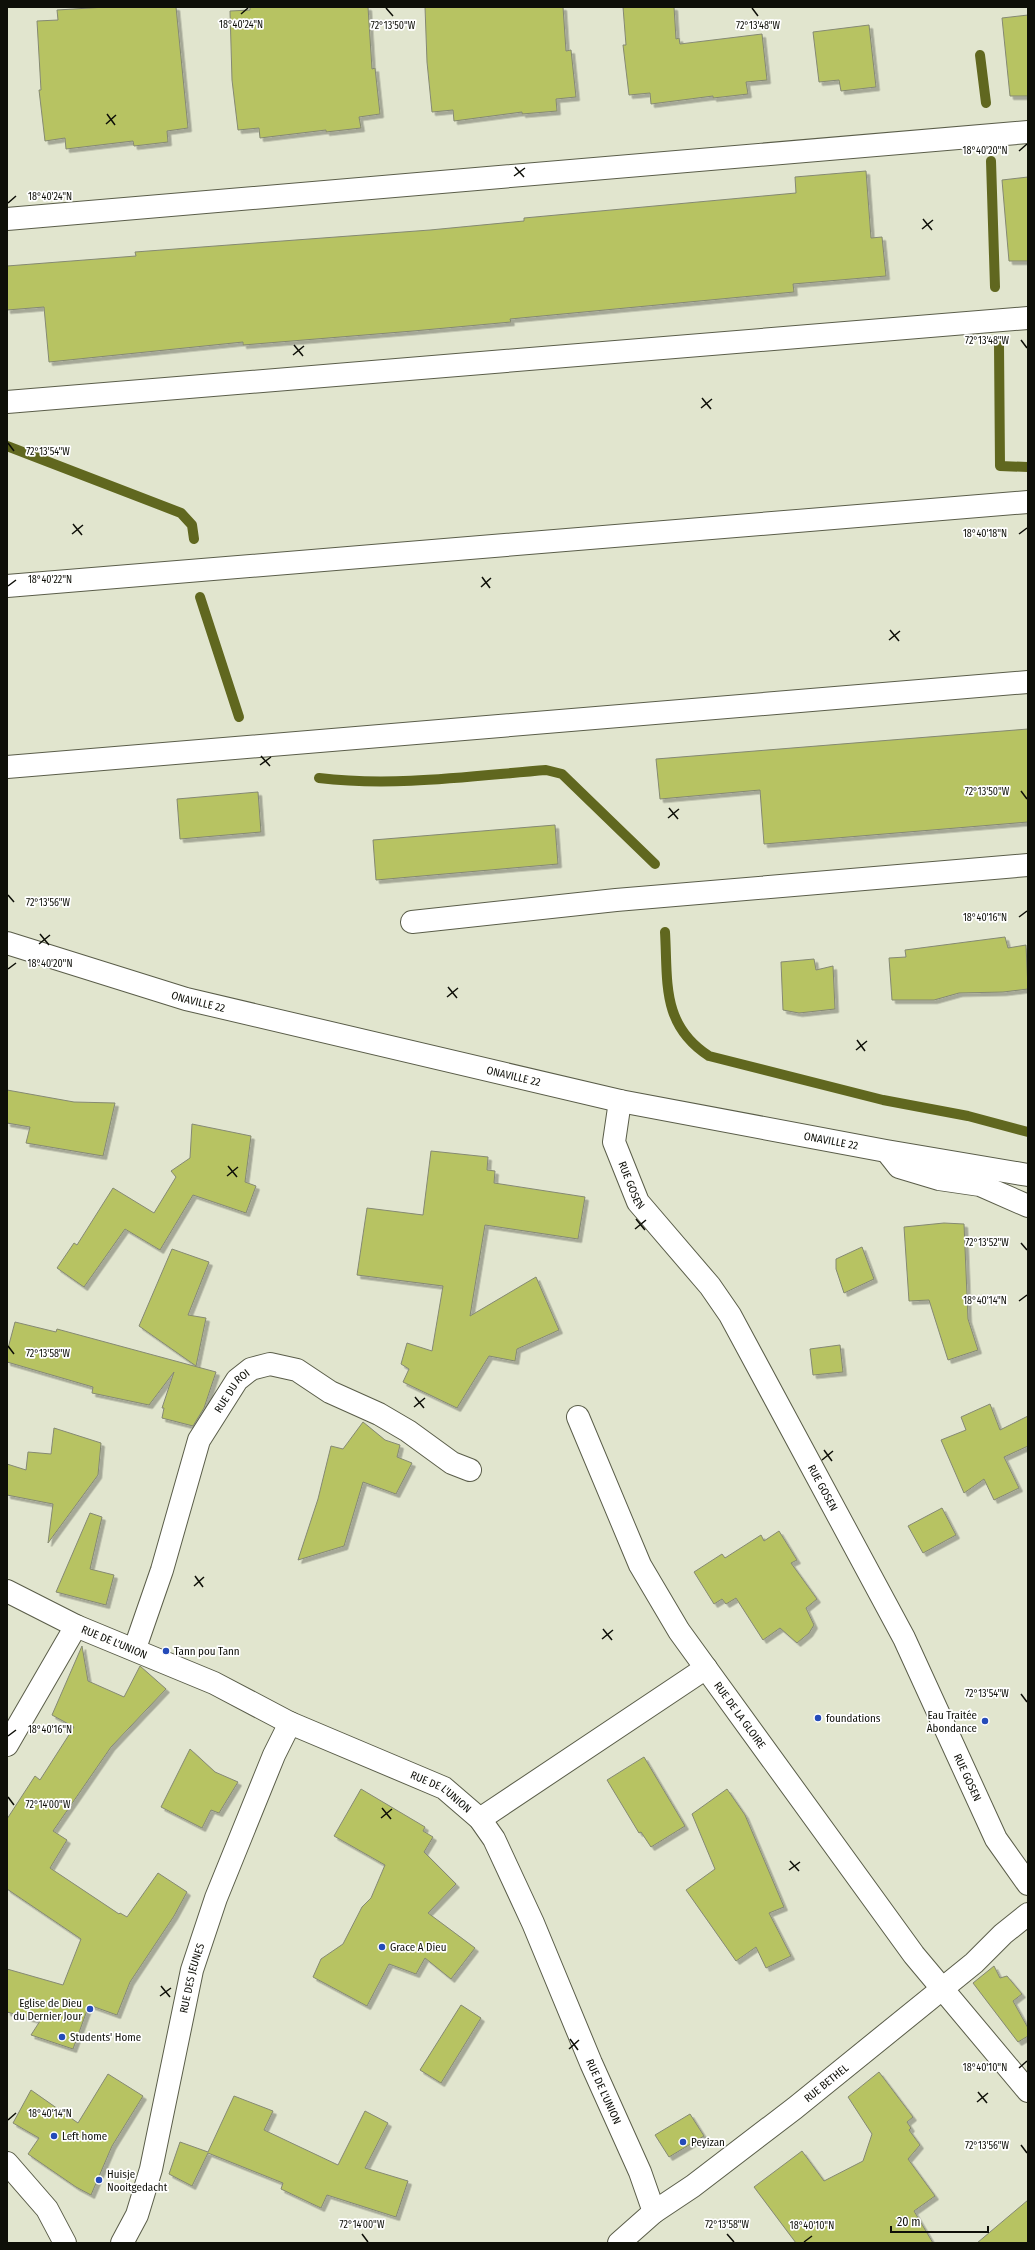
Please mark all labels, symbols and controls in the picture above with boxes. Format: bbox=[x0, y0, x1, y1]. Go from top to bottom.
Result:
text: 18°40'24"N bbox=[219, 19, 263, 31]
text: 72°13'50"W bbox=[371, 20, 416, 32]
text: 72°13'48"W bbox=[736, 20, 781, 32]
text: 18°40'20"N bbox=[963, 145, 1007, 157]
text: 18°40'24"N bbox=[28, 191, 72, 203]
text: 72°13'48"W bbox=[965, 335, 1010, 347]
text: 72°13'54"W bbox=[26, 446, 70, 458]
text: 18°40'18"N bbox=[963, 528, 1007, 540]
text: 18°40'22"N bbox=[28, 574, 72, 586]
text: 72°13'50"W bbox=[965, 786, 1010, 798]
text: 72°13'56"W bbox=[26, 897, 71, 909]
text: 18°40'16"N bbox=[963, 912, 1007, 924]
text: 18°40'20"N bbox=[28, 958, 72, 970]
street label: ONAVILLE 22 bbox=[170, 989, 226, 1015]
street label: ONAVILLE 22 bbox=[485, 1064, 542, 1089]
street label: ONAVILLE 22 bbox=[803, 1130, 859, 1153]
street label: RUE GOSEN bbox=[615, 1159, 647, 1212]
text: 72°13'52"W bbox=[965, 1237, 1009, 1249]
text: 18°40'14"N bbox=[963, 1295, 1007, 1307]
text: 72°13'58"W bbox=[26, 1348, 71, 1360]
street label: RUE DU ROI bbox=[212, 1367, 252, 1415]
street label: RUE GOSEN bbox=[805, 1462, 840, 1513]
street label: RUE DE L'UNION bbox=[79, 1623, 149, 1662]
place label: Tann pou Tann bbox=[174, 1645, 240, 1658]
marker: Tann pou Tann bbox=[161, 1646, 171, 1656]
street label: RUE DE LA GLOIRE bbox=[711, 1679, 768, 1751]
text: 72°13'54"W bbox=[965, 1688, 1009, 1700]
place label: Eau Traitée Abondance bbox=[927, 1709, 977, 1735]
place label: foundations bbox=[826, 1712, 881, 1725]
marker: foundations bbox=[813, 1713, 823, 1723]
marker: Eau Traitée Abondance bbox=[980, 1716, 990, 1726]
text: 18°40'16"N bbox=[28, 1724, 72, 1736]
street label: RUE GOSEN bbox=[951, 1752, 984, 1803]
street label: RUE DE L'UNION bbox=[408, 1769, 474, 1816]
text: 72°14'00"W bbox=[26, 1799, 71, 1811]
street label: RUE DES JEUNES bbox=[177, 1941, 208, 2014]
place label: Grace A Dieu bbox=[390, 1941, 446, 1954]
marker: Grace A Dieu bbox=[377, 1942, 387, 1952]
place label: Eglise de Dieu du Dernier Jour bbox=[13, 1997, 82, 2023]
marker: Eglise de Dieu du Dernier Jour bbox=[85, 2004, 95, 2014]
place label: Students' Home bbox=[70, 2031, 141, 2044]
marker: Students' Home bbox=[57, 2032, 67, 2042]
street label: RUE DE L'UNION bbox=[583, 2057, 624, 2126]
street label: RUE BETHEL bbox=[802, 2061, 851, 2105]
text: 18°40'10"N bbox=[963, 2062, 1007, 2074]
text: 18°40'14"N bbox=[28, 2108, 72, 2120]
place label: Left home bbox=[62, 2130, 107, 2143]
marker: Left home bbox=[49, 2131, 59, 2141]
place label: Peyizan bbox=[691, 2136, 725, 2149]
marker: Peyizan bbox=[678, 2137, 688, 2147]
text: 72°13'56"W bbox=[965, 2140, 1010, 2152]
place label: Huisje Nooitgedacht bbox=[107, 2168, 168, 2194]
marker: Huisje Nooitgedacht bbox=[94, 2175, 104, 2185]
scale bar bbox=[891, 2208, 988, 2234]
text: 20 m bbox=[897, 2215, 921, 2229]
text: 72°14'00"W bbox=[340, 2219, 385, 2231]
text: 72°13'58"W bbox=[705, 2219, 750, 2231]
text: 18°40'10"N bbox=[790, 2220, 834, 2232]

